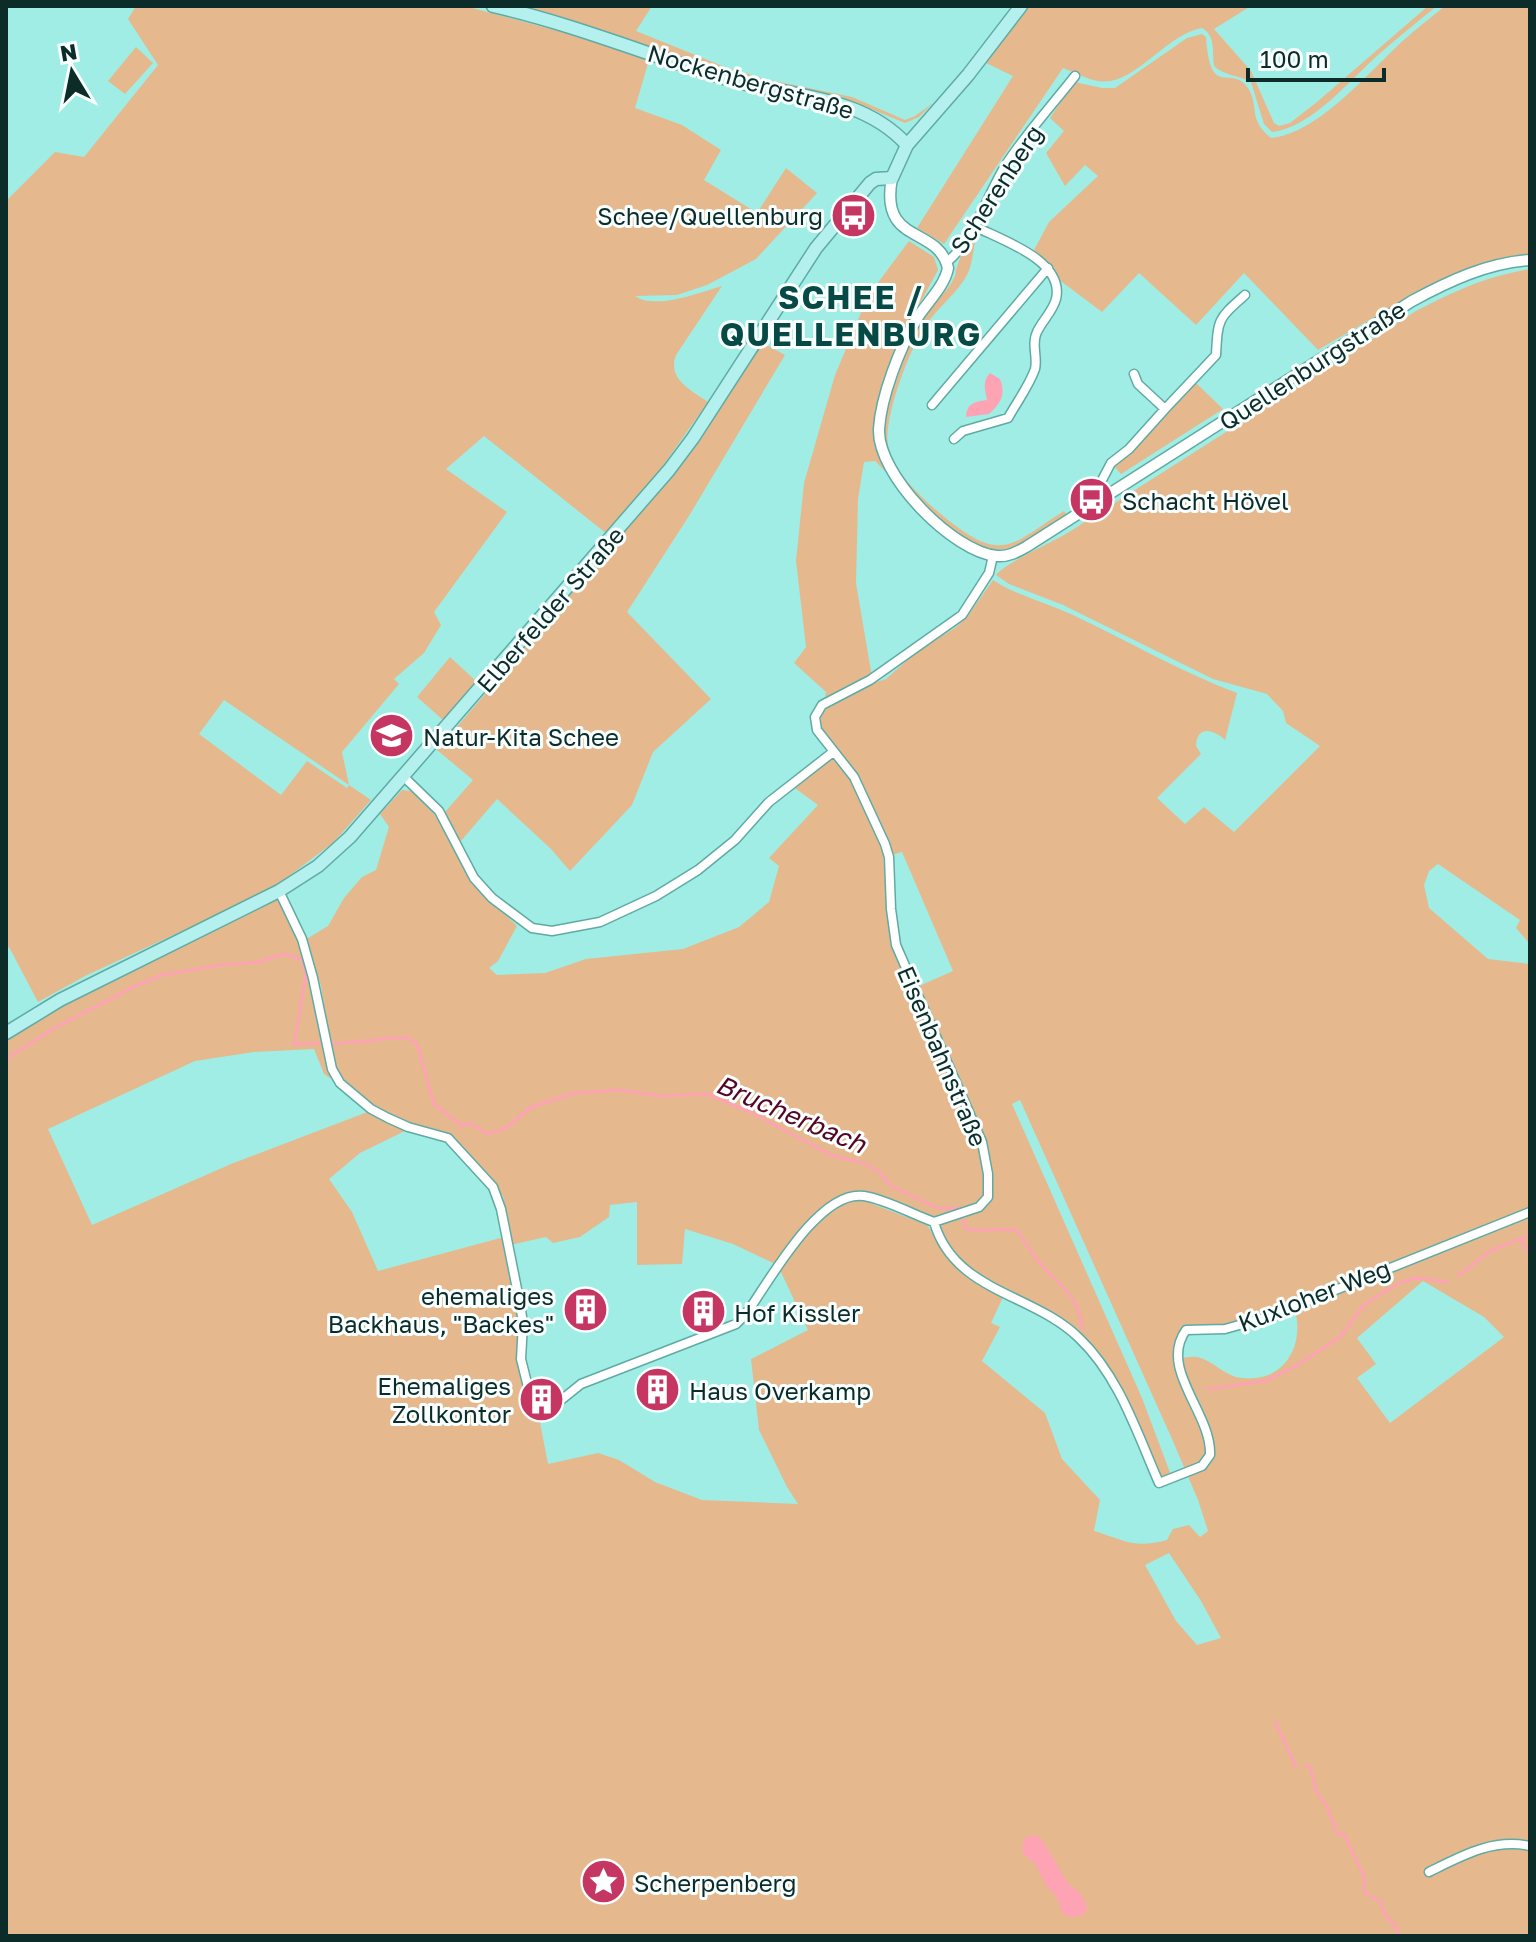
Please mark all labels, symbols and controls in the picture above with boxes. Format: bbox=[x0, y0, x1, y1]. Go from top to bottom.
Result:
north arrow bbox=[32, 32, 112, 112]
scale bar bbox=[1248, 32, 1384, 82]
text: N bbox=[58, 37, 79, 67]
street label: Nockenbergstraße bbox=[645, 38, 857, 124]
text: 100 m bbox=[1260, 44, 1329, 73]
street label: Scherenberg bbox=[944, 119, 1048, 259]
bus stop icon: Schee/Quellenburg bbox=[830, 191, 878, 239]
place label: Schee/Quellenburg bbox=[597, 201, 823, 230]
district label: SCHEE / QUELLENBURG bbox=[720, 278, 982, 353]
street label: Quellenburgstraße bbox=[1214, 294, 1410, 436]
bus stop icon: Schacht Hövel bbox=[1067, 476, 1115, 524]
place label: Schacht Hövel bbox=[1122, 486, 1289, 515]
street label: Elberfelder Straße bbox=[470, 520, 630, 698]
school or university icon: Natur-Kita Schee bbox=[368, 712, 416, 760]
place label: Natur-Kita Schee bbox=[423, 722, 619, 751]
street label: Eisenbahnstraße bbox=[892, 961, 994, 1151]
water label: Brucherbach bbox=[712, 1069, 871, 1160]
street label: Kuxloher Weg bbox=[1234, 1253, 1394, 1337]
place label: ehemaliges Backhaus, "Backes" bbox=[328, 1281, 554, 1338]
building icon: ehemaliges Backhaus, "Backes" bbox=[561, 1285, 609, 1333]
building icon: Hof Kissler bbox=[679, 1288, 727, 1336]
place label: Hof Kissler bbox=[734, 1298, 860, 1327]
building icon: Haus Overkamp bbox=[634, 1366, 682, 1414]
place label: Ehemaliges Zollkontor bbox=[377, 1371, 511, 1428]
building icon: Ehemaliges Zollkontor bbox=[518, 1375, 566, 1423]
place label: Haus Overkamp bbox=[689, 1376, 871, 1405]
place icon: Scherpenberg bbox=[579, 1858, 627, 1906]
place label: Scherpenberg bbox=[634, 1868, 796, 1897]

